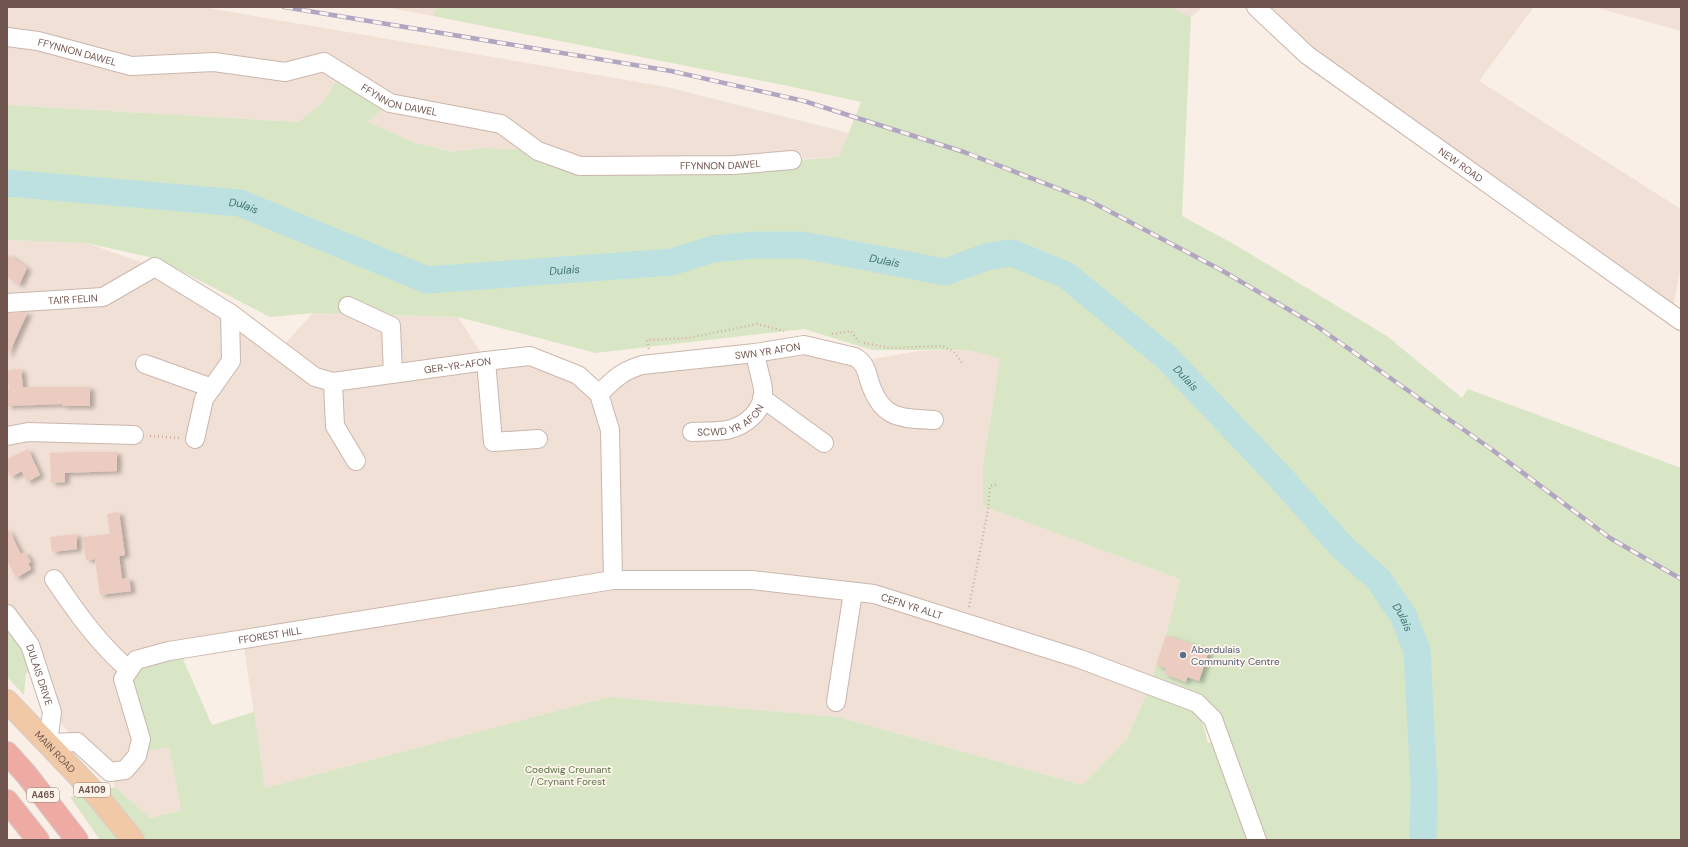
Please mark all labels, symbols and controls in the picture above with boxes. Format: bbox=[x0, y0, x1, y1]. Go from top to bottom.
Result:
street label: FFYNNON DAWEL bbox=[37, 35, 118, 69]
street label: FFYNNON DAWEL bbox=[359, 81, 438, 119]
street label: NEW ROAD bbox=[1436, 145, 1486, 185]
street label: FFYNNON DAWEL bbox=[680, 157, 761, 172]
water label: Dulais bbox=[228, 195, 261, 217]
water label: Dulais bbox=[868, 251, 901, 270]
water label: Dulais bbox=[549, 262, 581, 278]
street label: TAI'R FELIN bbox=[48, 291, 98, 307]
street label: SWN YR AFON bbox=[734, 340, 801, 362]
street label: GER-YR-AFON bbox=[423, 354, 492, 376]
water label: Dulais bbox=[1170, 362, 1202, 394]
street label: SCWD YR AFON bbox=[697, 402, 767, 439]
street label: CEFN YR ALLT bbox=[879, 591, 944, 622]
water label: Dulais bbox=[1390, 600, 1416, 634]
street label: FFOREST HILL bbox=[237, 624, 302, 647]
street label: DULAIS DRIVE bbox=[23, 643, 56, 708]
place label: Aberdulais Community Centre bbox=[1191, 643, 1280, 668]
marker: Aberdulais Community Centre bbox=[1178, 650, 1188, 660]
street label: MAIN ROAD bbox=[32, 728, 78, 776]
park label: Coedwig Creunant / Crynant Forest bbox=[525, 763, 611, 788]
road number: A4109 bbox=[74, 783, 110, 797]
road number: A465 bbox=[27, 788, 59, 802]

